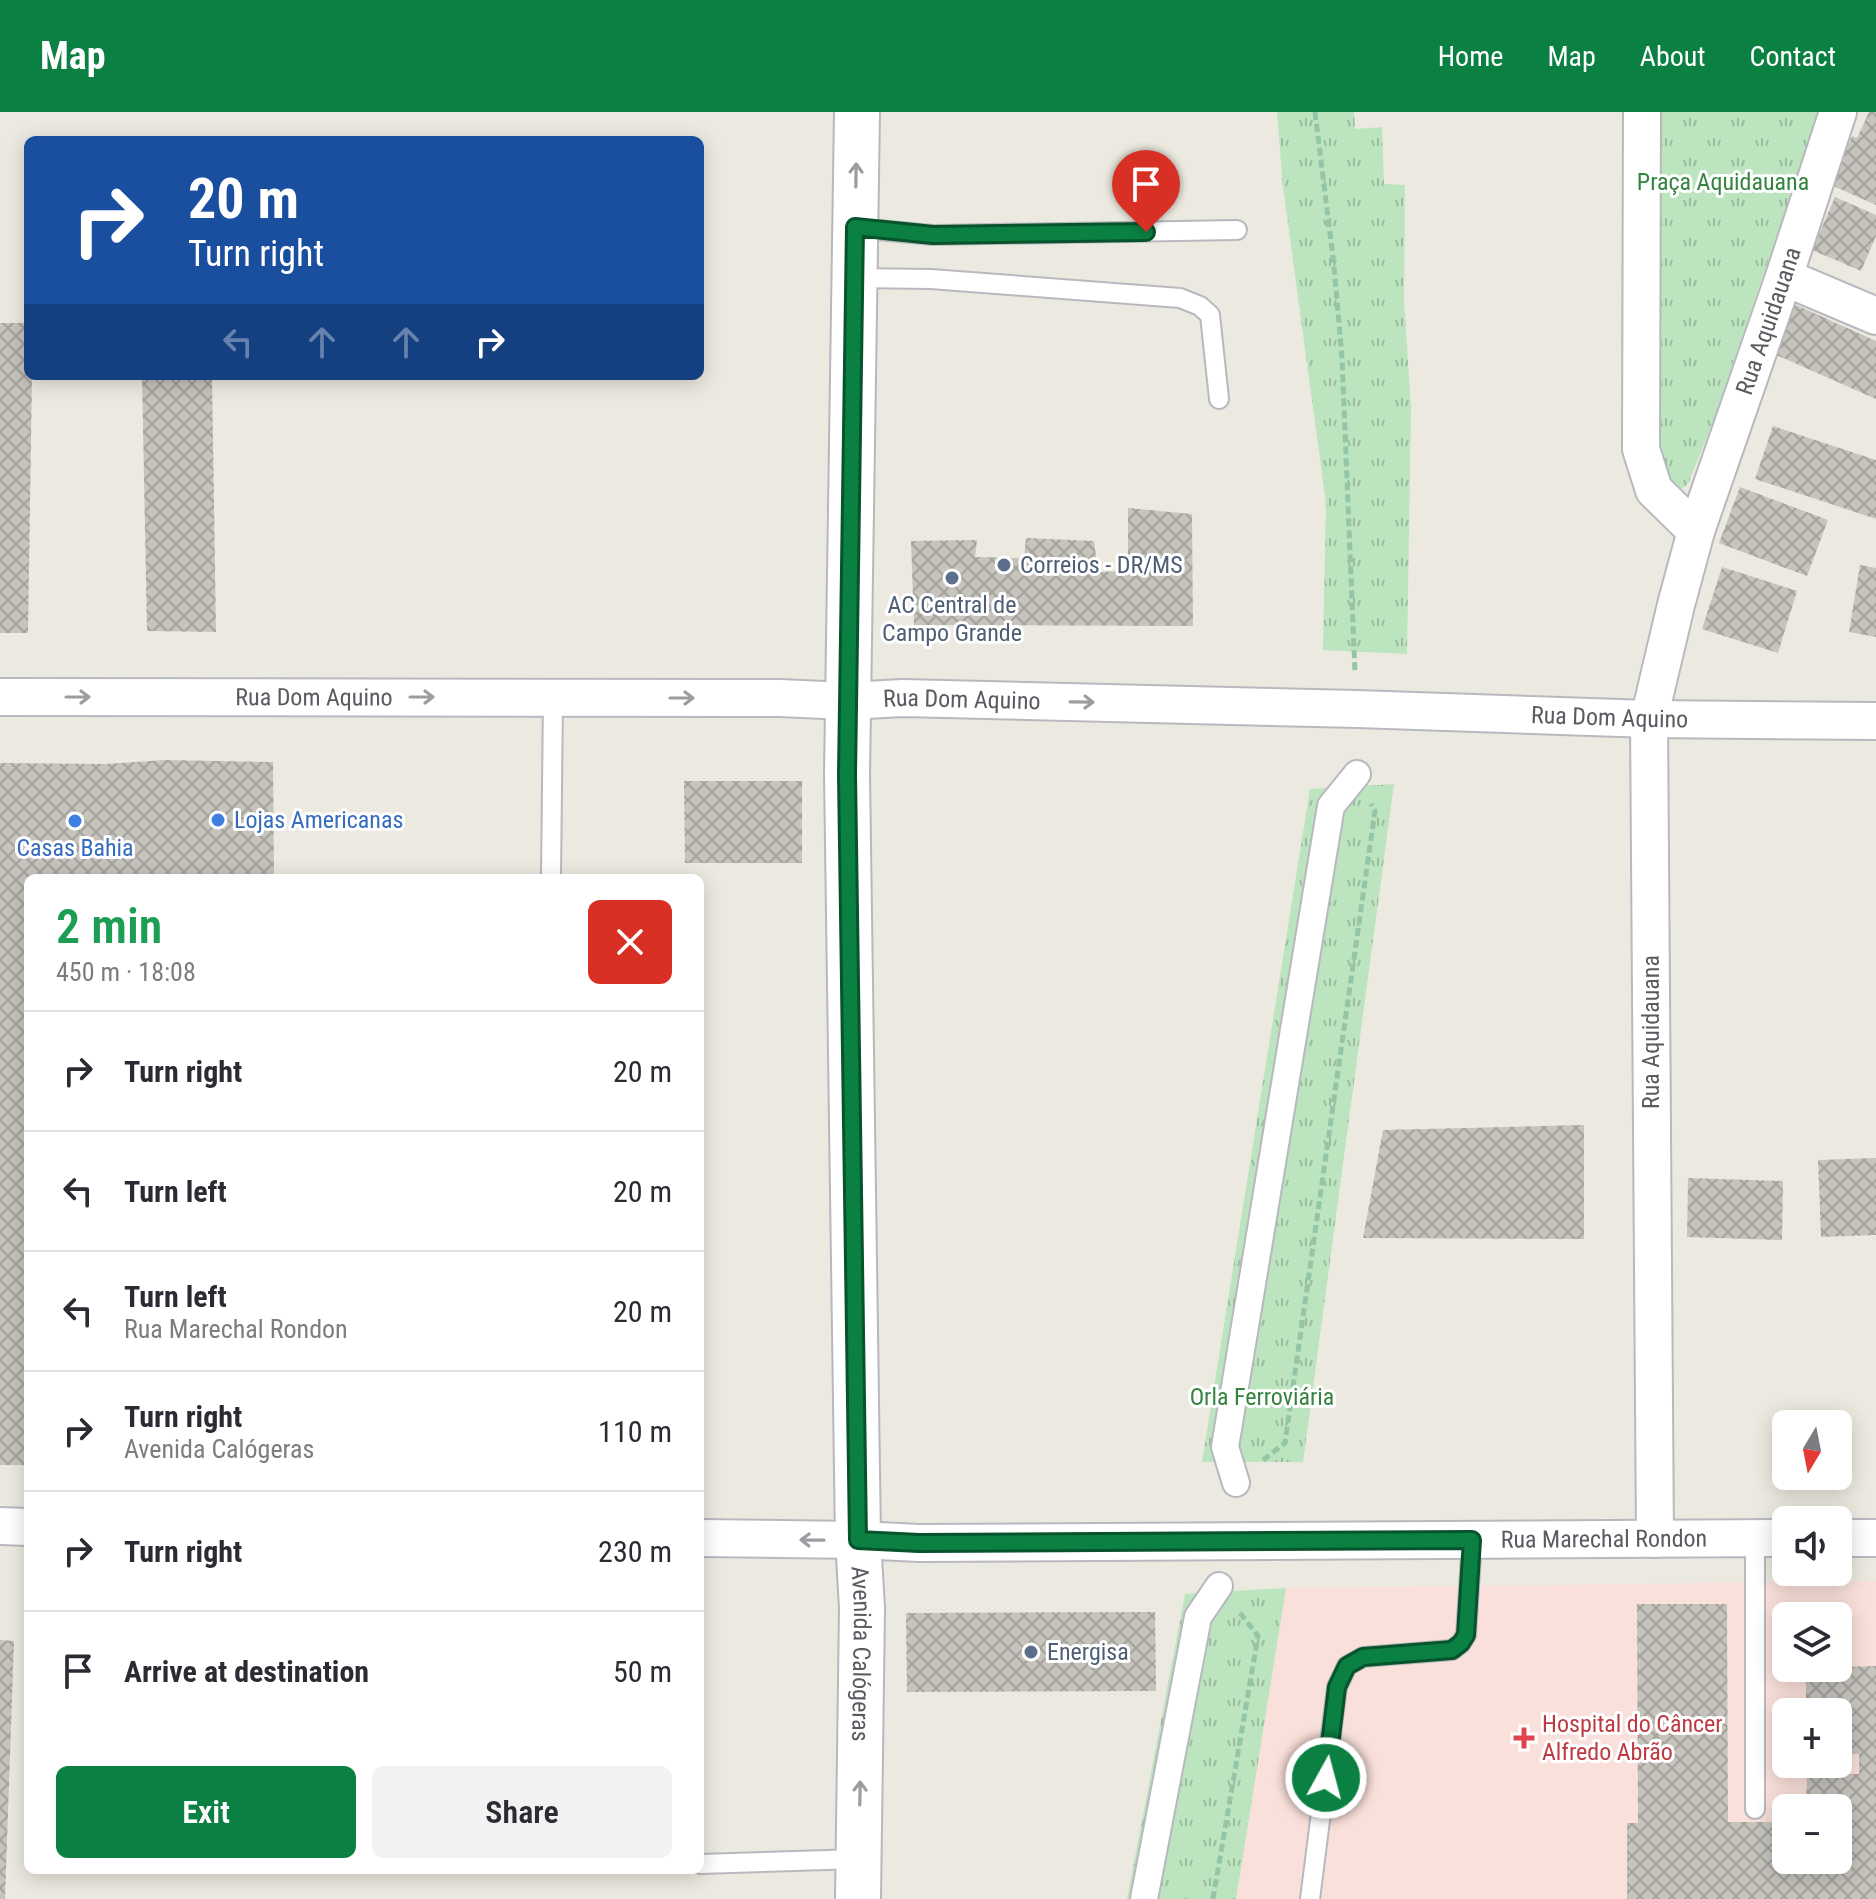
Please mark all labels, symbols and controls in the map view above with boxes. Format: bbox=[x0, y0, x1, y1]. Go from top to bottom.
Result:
text: Map bbox=[40, 34, 106, 78]
text: Home bbox=[1438, 40, 1503, 73]
text: Map bbox=[1547, 40, 1596, 73]
text: About bbox=[1640, 40, 1706, 73]
text: Contact bbox=[1750, 40, 1836, 73]
pin bbox=[1112, 150, 1180, 232]
one-way arrow bbox=[848, 162, 864, 189]
icon: arrive bbox=[1124, 162, 1168, 206]
text: 20 m bbox=[188, 166, 299, 232]
icon: right bbox=[56, 168, 160, 272]
park label: Praça Aquidauana bbox=[1637, 168, 1809, 196]
text: Turn right bbox=[188, 233, 324, 275]
street label: Rua Aquidauana bbox=[1730, 244, 1807, 398]
icon: left bbox=[216, 320, 260, 364]
icon: ahead bbox=[300, 320, 344, 364]
icon: ahead bbox=[384, 320, 428, 364]
icon: right bbox=[468, 320, 512, 364]
place label: Correios - DR/MS bbox=[1020, 551, 1183, 579]
marker: Correios - DR/MS bbox=[995, 556, 1013, 574]
marker: AC Central de Campo Grande bbox=[943, 569, 961, 587]
place label: AC Central de Campo Grande bbox=[882, 591, 1022, 647]
street label: Rua Dom Aquino bbox=[235, 683, 393, 712]
street label: Rua Dom Aquino bbox=[882, 684, 1041, 715]
one-way arrow bbox=[64, 689, 91, 705]
one-way arrow bbox=[408, 689, 435, 705]
one-way arrow bbox=[668, 690, 695, 706]
one-way arrow bbox=[1068, 695, 1095, 710]
street label: Rua Dom Aquino bbox=[1530, 701, 1688, 733]
place label: Lojas Americanas bbox=[234, 806, 403, 834]
marker: Lojas Americanas bbox=[209, 811, 227, 829]
marker: Casas Bahia bbox=[66, 812, 84, 830]
place label: Casas Bahia bbox=[16, 834, 134, 862]
text: 2 min bbox=[56, 898, 162, 955]
button: close bbox=[588, 900, 672, 984]
street label: Rua Aquidauana bbox=[1637, 955, 1665, 1109]
text: 450 m · 18:08 bbox=[56, 957, 196, 987]
icon: right bbox=[56, 1049, 100, 1093]
text: Turn right bbox=[124, 1054, 242, 1089]
text: 20 m bbox=[613, 1054, 672, 1089]
icon: left bbox=[56, 1169, 100, 1213]
text: Turn left bbox=[124, 1174, 227, 1209]
text: 20 m bbox=[613, 1174, 672, 1209]
text: Turn left bbox=[124, 1279, 227, 1314]
icon: left bbox=[56, 1289, 100, 1333]
text: 20 m bbox=[613, 1294, 672, 1329]
text: Rua Marechal Rondon bbox=[124, 1314, 348, 1344]
park label: Orla Ferroviária bbox=[1190, 1383, 1334, 1411]
text: Turn right bbox=[124, 1399, 242, 1434]
icon: right bbox=[56, 1409, 100, 1453]
north arrow bbox=[1772, 1410, 1852, 1490]
map controls bbox=[1772, 1410, 1852, 1874]
text: 110 m bbox=[598, 1414, 672, 1449]
text: Avenida Calógeras bbox=[124, 1434, 314, 1464]
button: sound bbox=[1772, 1506, 1852, 1586]
street label: Rua Marechal Rondon bbox=[1501, 1524, 1707, 1554]
icon: right bbox=[56, 1529, 100, 1573]
one-way arrow bbox=[799, 1532, 826, 1547]
text: Turn right bbox=[124, 1534, 242, 1569]
text: 230 m bbox=[598, 1534, 672, 1569]
street label: Avenida Calógeras bbox=[846, 1565, 876, 1742]
button: layers bbox=[1772, 1602, 1852, 1682]
place label: Energisa bbox=[1047, 1638, 1129, 1666]
marker: Energisa bbox=[1022, 1643, 1040, 1661]
icon: arrive bbox=[56, 1649, 100, 1693]
text: Arrive at destination bbox=[124, 1654, 369, 1689]
text: 50 m bbox=[613, 1654, 672, 1689]
button: + bbox=[1772, 1698, 1852, 1778]
place label: Hospital do Câncer Alfredo Abrão bbox=[1542, 1710, 1723, 1766]
marker: Hospital do Câncer Alfredo Abrão bbox=[1513, 1727, 1535, 1749]
position arrow bbox=[1284, 1736, 1368, 1820]
button: Exit bbox=[56, 1766, 356, 1858]
button: Share bbox=[372, 1766, 672, 1858]
one-way arrow bbox=[852, 1780, 867, 1807]
button: − bbox=[1772, 1794, 1852, 1874]

